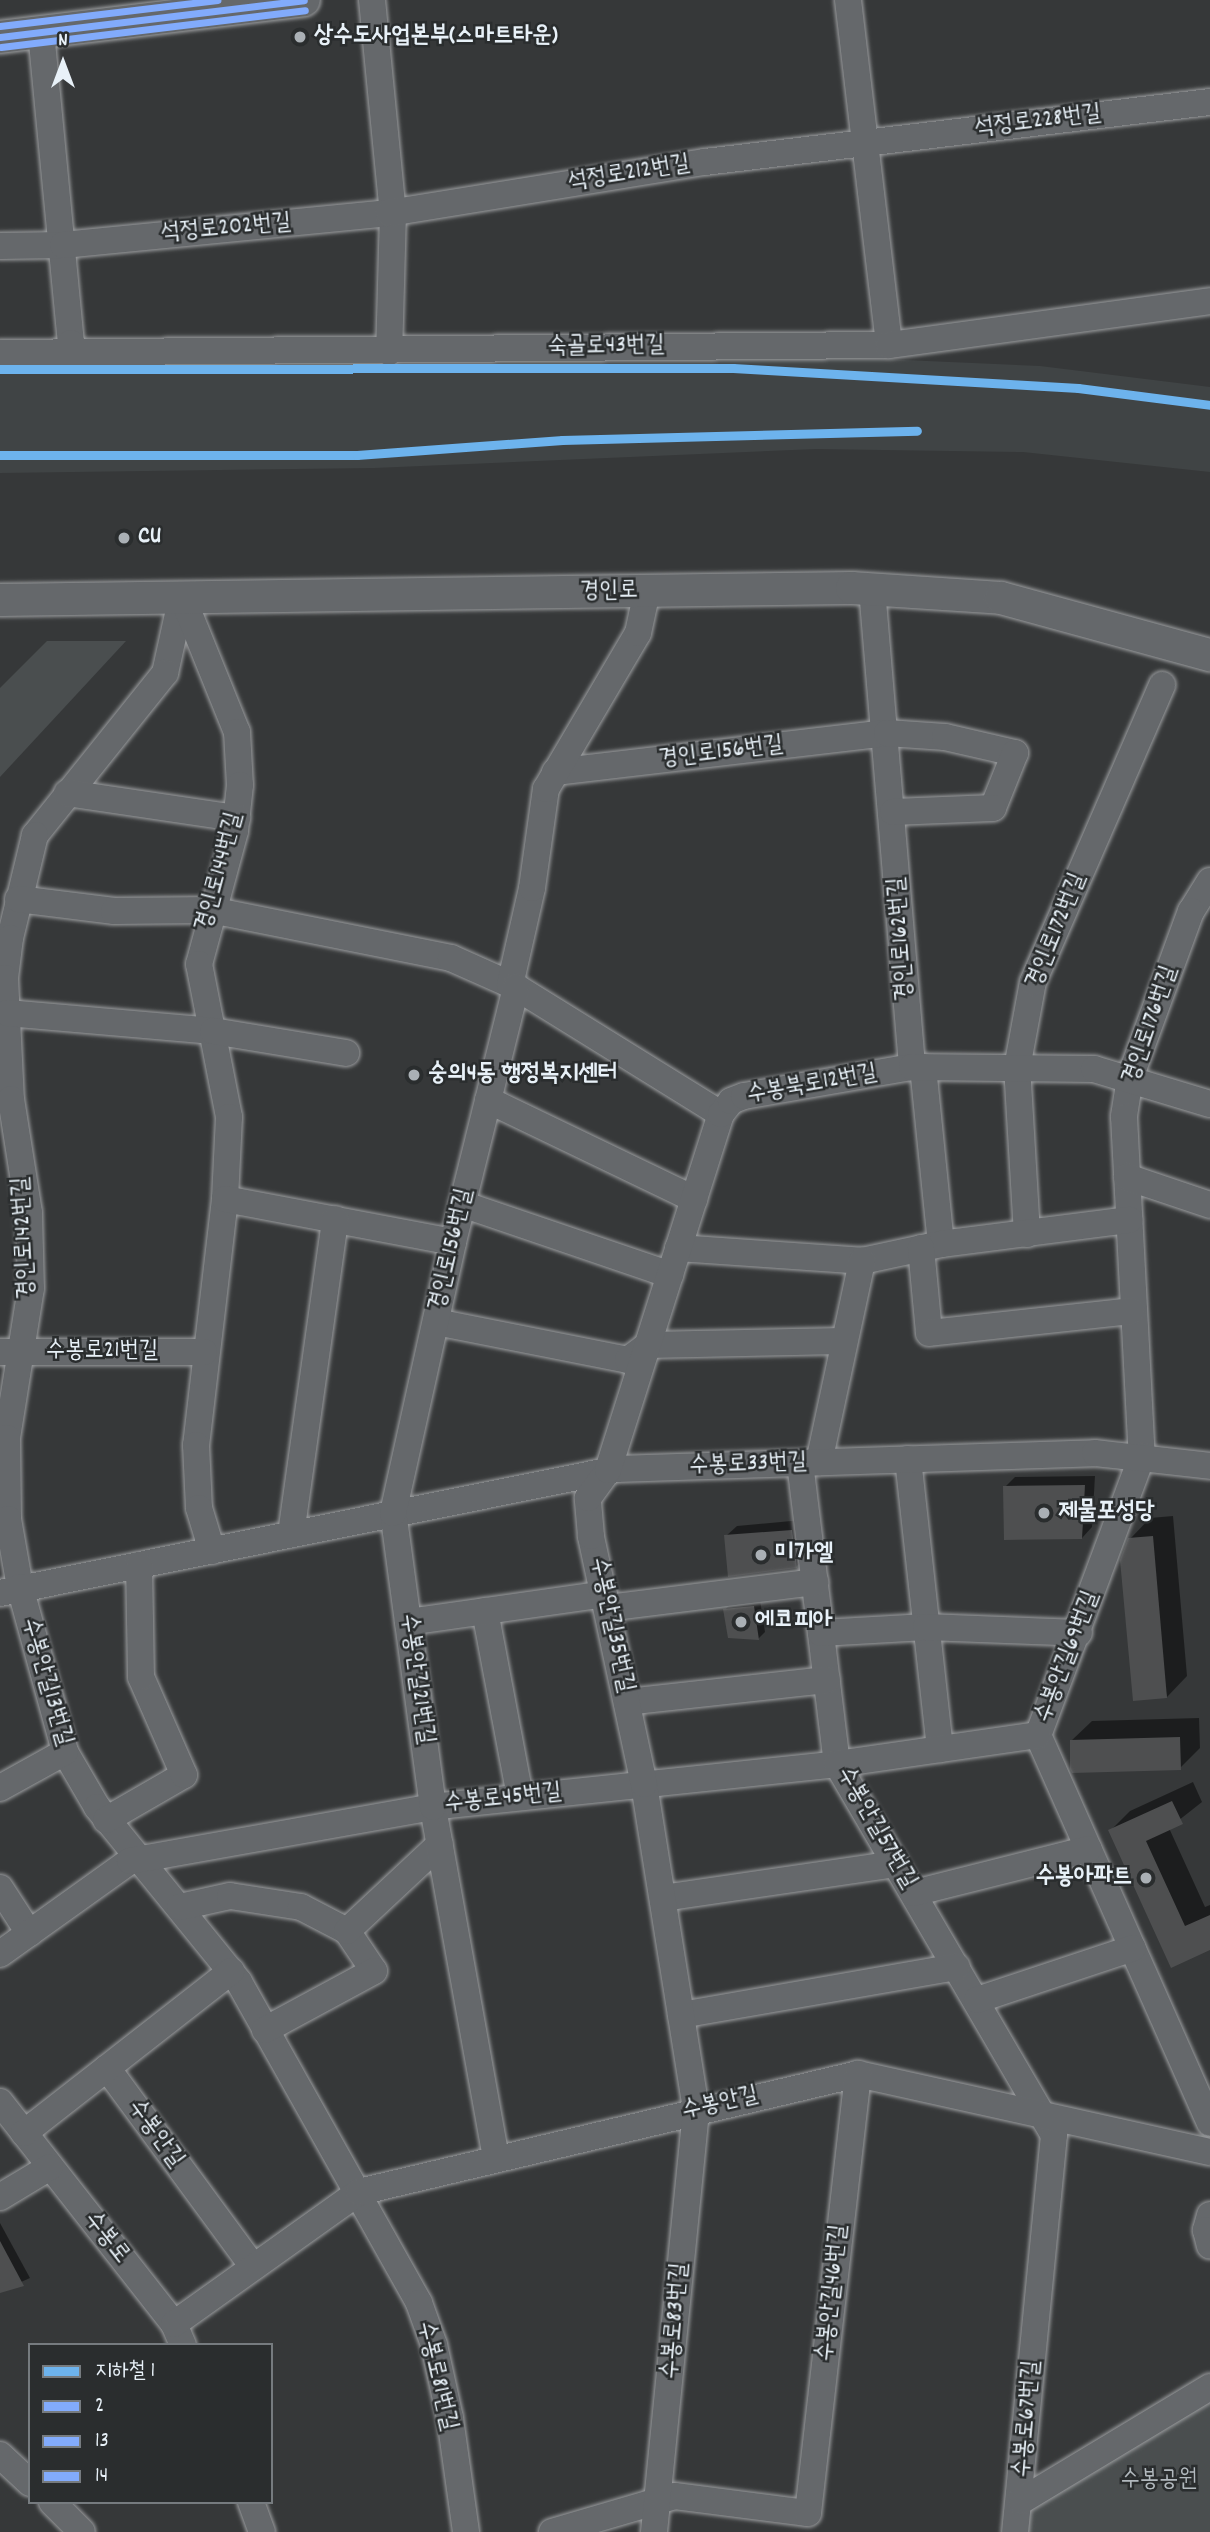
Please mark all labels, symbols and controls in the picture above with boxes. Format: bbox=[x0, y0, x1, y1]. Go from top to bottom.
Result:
place label: 상수도사업본부(스마트타운) bbox=[314, 23, 558, 51]
north arrow bbox=[28, 28, 98, 98]
text: N bbox=[58, 28, 68, 55]
marker: 상수도사업본부(스마트타운) bbox=[292, 29, 308, 45]
street label: 석정로228번길 bbox=[973, 100, 1103, 144]
street label: 석정로212번길 bbox=[566, 150, 692, 198]
street label: 석정로202번길 bbox=[160, 209, 292, 249]
street label: 숙골로43번길 bbox=[547, 332, 665, 362]
place label: CU bbox=[138, 524, 161, 552]
marker: CU bbox=[116, 530, 132, 546]
street label: 경인로 bbox=[580, 577, 638, 607]
street label: 경인로156번길 bbox=[657, 731, 785, 775]
street label: 경인로144번길 bbox=[190, 809, 250, 935]
street label: 경인로172번길 bbox=[1021, 869, 1093, 993]
street label: 경인로162번길 bbox=[883, 876, 921, 1002]
street label: 경인로176번길 bbox=[1117, 962, 1185, 1088]
street label: 수봉북로12번길 bbox=[745, 1059, 879, 1111]
place label: 숭의4동 행정복지센터 bbox=[428, 1061, 617, 1089]
marker: 숭의4동 행정복지센터 bbox=[406, 1067, 422, 1083]
street label: 경인로142번길 bbox=[7, 1176, 43, 1300]
street label: 경인로156번길 bbox=[424, 1186, 480, 1314]
street label: 수봉로21번길 bbox=[46, 1338, 158, 1366]
street label: 수봉로33번길 bbox=[689, 1449, 807, 1481]
place label: 제물포성당 bbox=[1058, 1499, 1155, 1527]
marker: 제물포성당 bbox=[1036, 1505, 1052, 1521]
place label: 미가엘 bbox=[775, 1541, 833, 1569]
marker: 미가엘 bbox=[753, 1547, 769, 1563]
street label: 수봉안길35번길 bbox=[583, 1555, 639, 1695]
street label: 수봉안길69번길 bbox=[1030, 1587, 1106, 1727]
place label: 에코피아 bbox=[755, 1608, 832, 1636]
street label: 수봉안길21번길 bbox=[393, 1612, 439, 1746]
marker: 에코피아 bbox=[733, 1614, 749, 1630]
street label: 수봉안길13번길 bbox=[14, 1615, 78, 1749]
street label: 수봉안길57번길 bbox=[829, 1762, 923, 1894]
street label: 수봉로45번길 bbox=[443, 1779, 563, 1819]
place label: 수봉아파트 bbox=[1035, 1864, 1132, 1892]
marker: 수봉아파트 bbox=[1138, 1870, 1154, 1886]
street label: 수봉안길 bbox=[679, 2081, 761, 2127]
street label: 수봉안길 bbox=[121, 2094, 189, 2174]
street label: 수봉로 bbox=[77, 2206, 135, 2270]
street label: 수봉안길46번길 bbox=[811, 2223, 855, 2363]
street label: 수봉로83번길 bbox=[657, 2262, 695, 2380]
street label: 수봉로81번길 bbox=[409, 2318, 463, 2434]
legend bbox=[28, 2343, 273, 2504]
text: 지하철 1 bbox=[95, 2357, 155, 2387]
street label: 수봉로67번길 bbox=[1009, 2359, 1047, 2479]
text: 2 bbox=[95, 2392, 104, 2422]
text: 13 bbox=[95, 2427, 109, 2457]
text: 14 bbox=[95, 2462, 108, 2492]
park label: 수봉공원 bbox=[1120, 2467, 1198, 2495]

